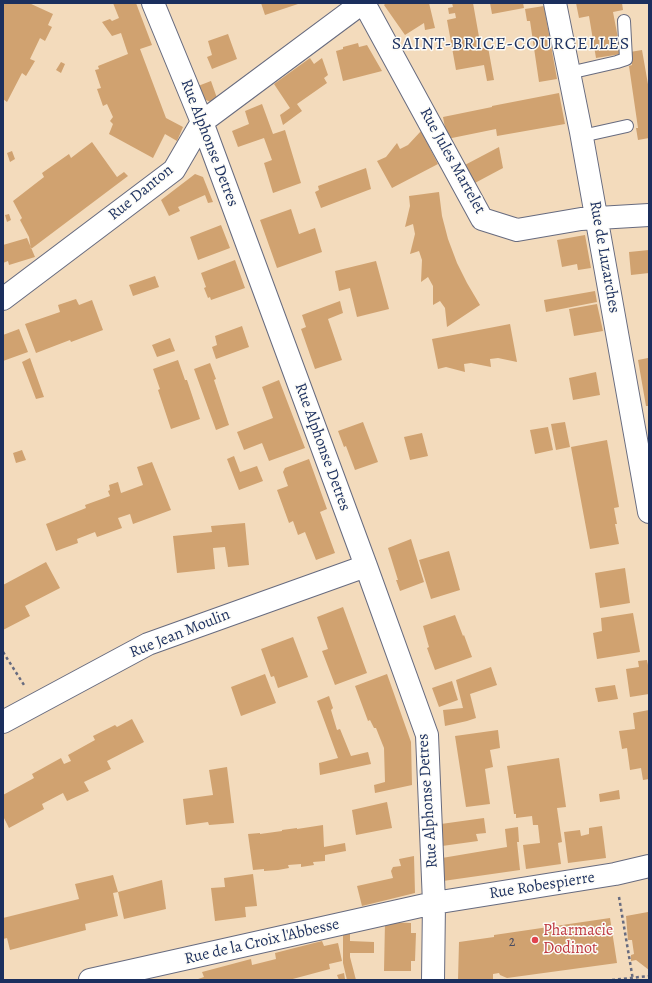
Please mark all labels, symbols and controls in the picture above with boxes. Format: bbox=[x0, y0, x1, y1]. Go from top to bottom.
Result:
district label: SAINT-BRICE-COURCELLES bbox=[392, 34, 630, 56]
street label: Rue Alphonse Detres bbox=[176, 77, 242, 209]
street label: Rue Jules Martelet bbox=[415, 105, 489, 217]
street label: Rue Danton bbox=[105, 161, 177, 225]
street label: Rue de Luzarches bbox=[585, 199, 623, 315]
street label: Rue Alphonse Detres bbox=[290, 380, 354, 514]
street label: Rue Jean Moulin bbox=[127, 605, 233, 663]
street label: Rue Alphonse Detres bbox=[414, 733, 442, 869]
street label: Rue Robespierre bbox=[488, 868, 596, 904]
street label: Rue de la Croix l'Abbesse bbox=[183, 915, 341, 969]
place label: Pharmacie Dodinot bbox=[543, 921, 613, 959]
house number: 2 bbox=[509, 935, 515, 951]
marker: Pharmacie Dodinot bbox=[530, 935, 540, 945]

